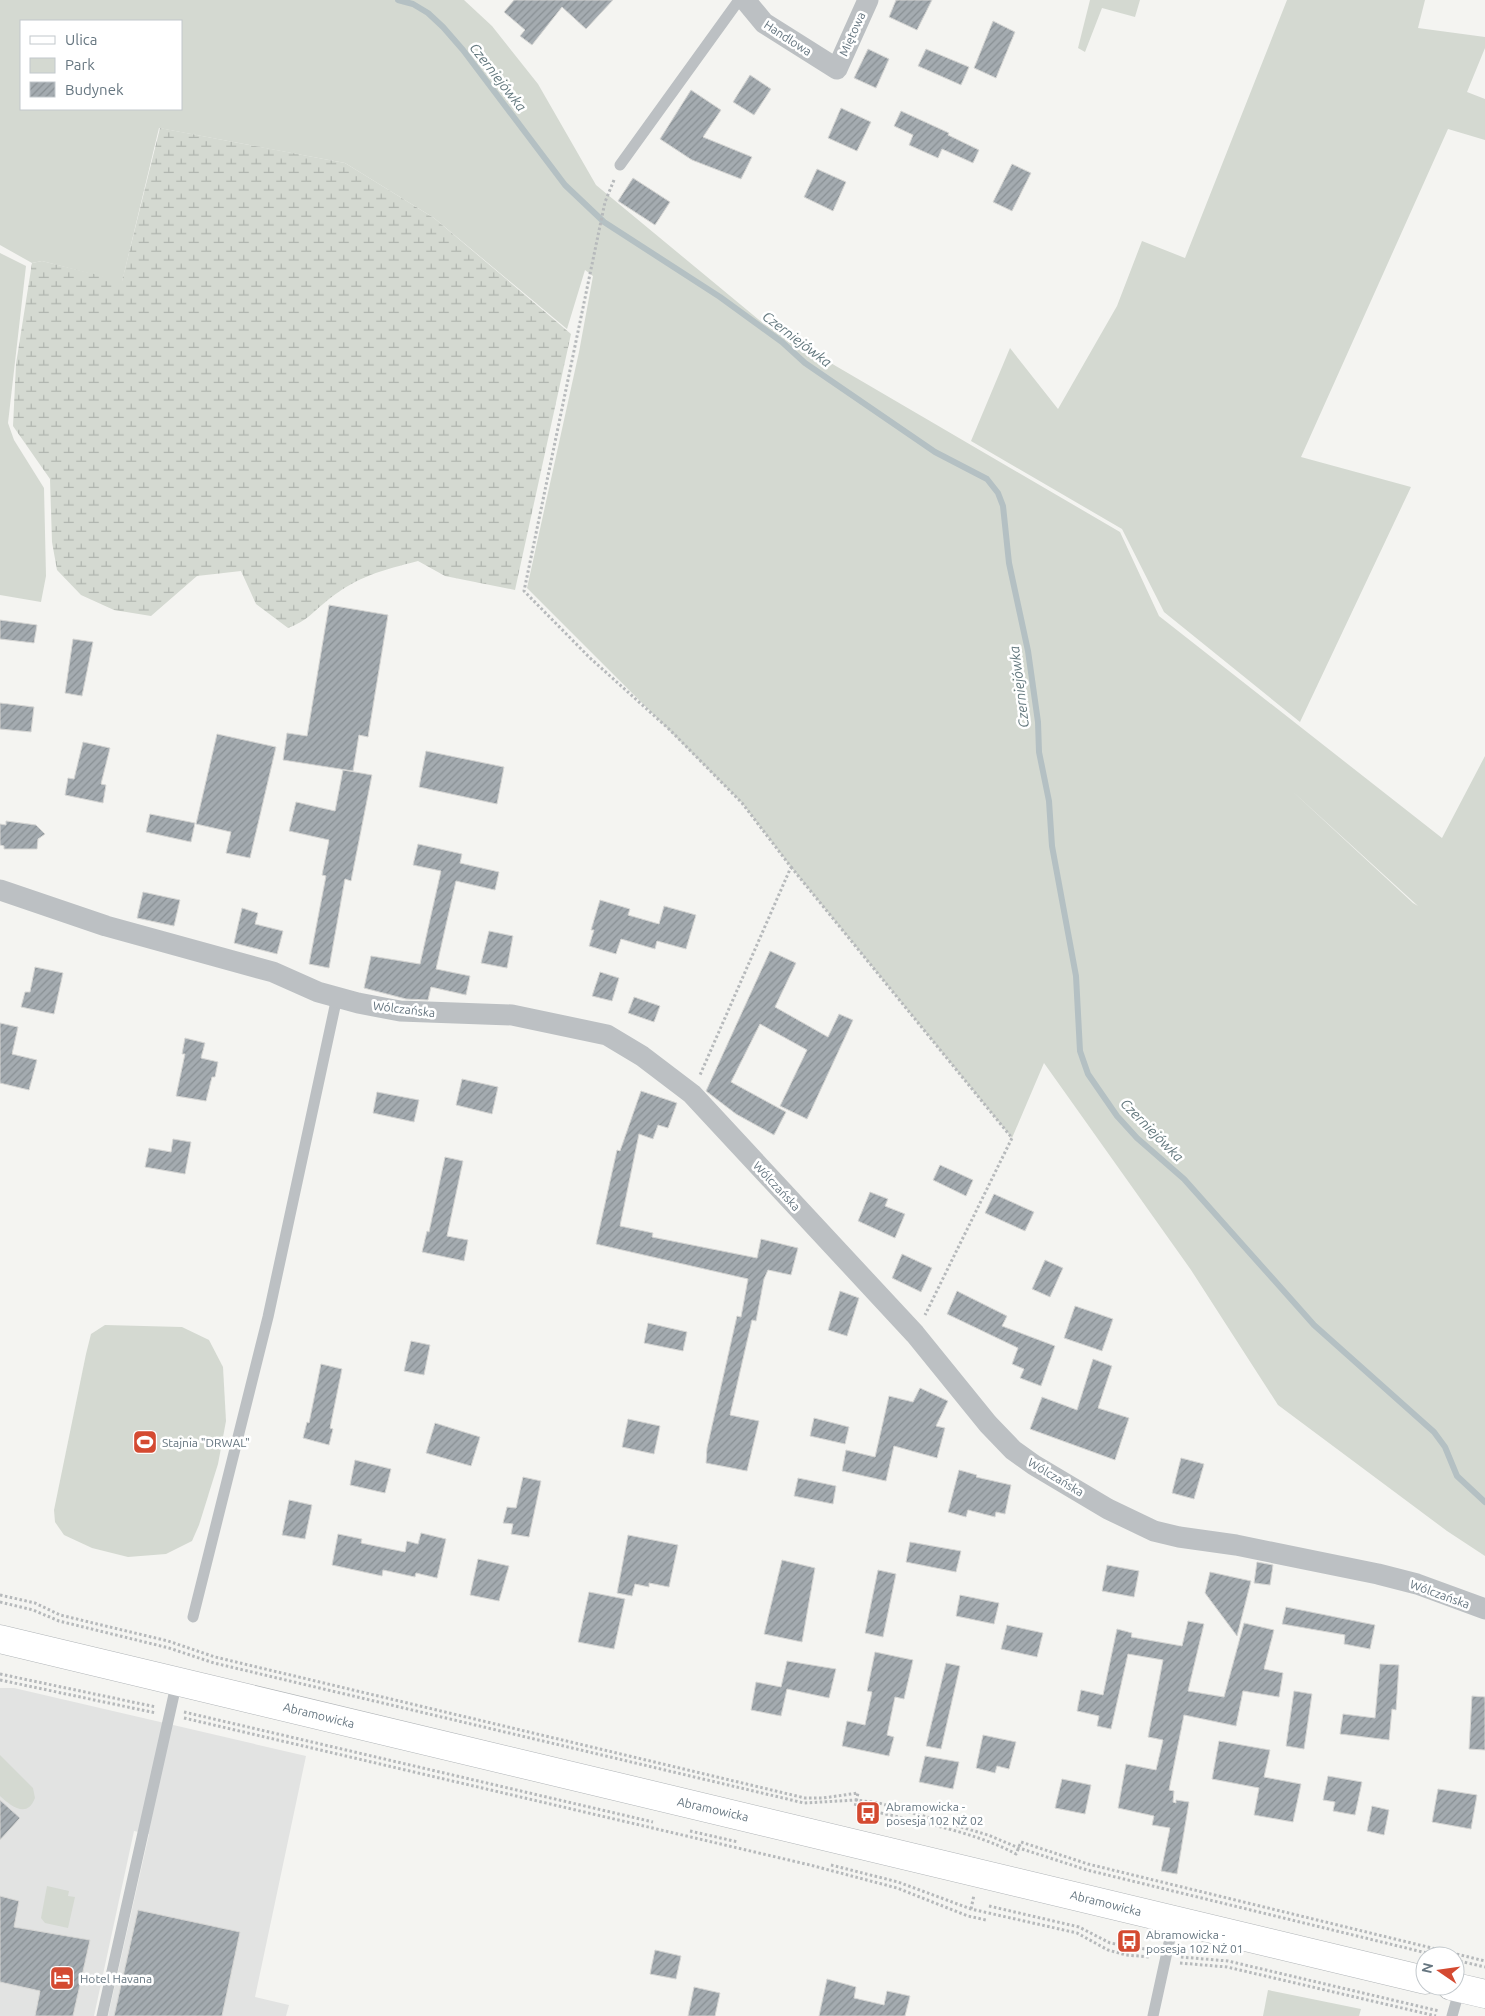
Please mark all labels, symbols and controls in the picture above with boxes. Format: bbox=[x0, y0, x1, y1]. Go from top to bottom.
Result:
street label: Miętowa bbox=[836, 10, 868, 58]
street label: Handlowa bbox=[762, 18, 814, 58]
legend bbox=[20, 20, 182, 110]
text: Ulica bbox=[65, 31, 97, 48]
water label: Czerniejówka bbox=[466, 40, 530, 115]
text: Park bbox=[65, 56, 95, 73]
text: Budynek bbox=[65, 81, 124, 98]
water label: Czerniejówka bbox=[759, 308, 835, 370]
water label: Czerniejówka bbox=[1006, 645, 1032, 729]
street label: Wólczańska bbox=[372, 999, 436, 1019]
water label: Czerniejówka bbox=[1117, 1095, 1187, 1165]
street label: Wólczańska bbox=[751, 1159, 803, 1213]
sports icon: Stajnia "DRWAL" bbox=[132, 1429, 158, 1455]
place label: Stajnia "DRWAL" bbox=[162, 1436, 250, 1449]
street label: Wólczańska bbox=[1026, 1455, 1086, 1499]
street label: Wólczańska bbox=[1408, 1577, 1472, 1611]
street label: Abramowicka bbox=[282, 1700, 356, 1730]
street label: Abramowicka bbox=[676, 1794, 750, 1824]
bus stop icon: Abramowicka - posesja 102 NŻ 02 bbox=[855, 1800, 881, 1826]
place label: Abramowicka - posesja 102 NŻ 02 bbox=[886, 1800, 984, 1827]
street label: Abramowicka bbox=[1069, 1888, 1143, 1918]
bus stop icon: Abramowicka - posesja 102 NŻ 01 bbox=[1116, 1928, 1142, 1954]
place label: Abramowicka - posesja 102 NŻ 01 bbox=[1146, 1928, 1244, 1955]
north arrow bbox=[1415, 1946, 1465, 1996]
text: N bbox=[1418, 1961, 1436, 1975]
hotel icon: Hotel Havana bbox=[49, 1965, 75, 1991]
place label: Hotel Havana bbox=[80, 1972, 152, 1985]

